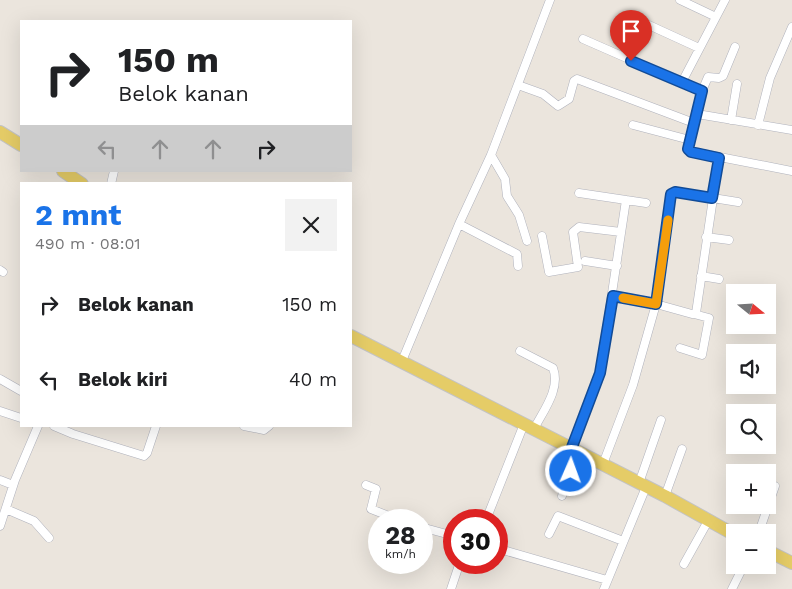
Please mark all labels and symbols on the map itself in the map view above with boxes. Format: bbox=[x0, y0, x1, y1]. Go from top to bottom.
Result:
pin bbox=[610, 10, 652, 61]
north arrow bbox=[726, 284, 776, 334]
position arrow bbox=[544, 444, 596, 496]
speed limit sign: 30 bbox=[443, 509, 508, 574]

